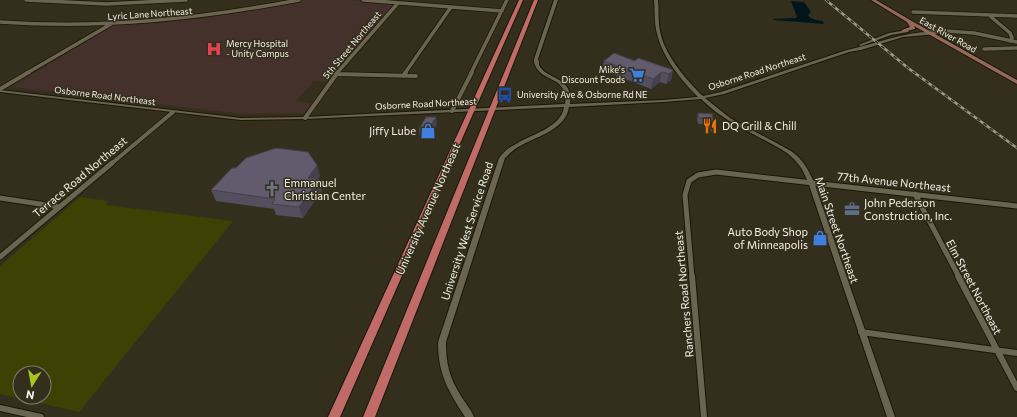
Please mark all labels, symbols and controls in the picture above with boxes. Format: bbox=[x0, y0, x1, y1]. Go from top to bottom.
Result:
street label: Lyric Lane Northeast bbox=[107, 5, 193, 22]
street label: 5th Street Northeast bbox=[320, 8, 383, 81]
street label: East River Road bbox=[918, 14, 979, 55]
place label: Mercy Hospital - Unity Campus bbox=[226, 38, 289, 59]
hospital icon: Mercy Hospital - Unity Campus bbox=[205, 40, 223, 58]
street label: Osborne Road Northeast bbox=[707, 50, 807, 93]
place label: Mike's Discount Foods bbox=[562, 64, 625, 85]
supermarket icon: Mike's Discount Foods bbox=[628, 66, 646, 84]
street label: Osborne Road Northeast bbox=[54, 84, 157, 107]
bus stop icon: University Ave & Osborne Rd NE bbox=[496, 86, 514, 104]
place label: University Ave & Osborne Rd NE bbox=[517, 89, 647, 100]
street label: Osborne Road Northeast bbox=[375, 95, 477, 112]
restaurant icon: DQ Grill & Chill bbox=[701, 117, 719, 135]
place label: DQ Grill & Chill bbox=[722, 119, 797, 132]
shop icon: Jiffy Lube bbox=[419, 122, 437, 140]
place label: Jiffy Lube bbox=[369, 124, 416, 138]
street label: Terrace Road Northeast bbox=[30, 133, 130, 220]
street label: University Avenue Northeast bbox=[393, 141, 463, 277]
street label: University West Service Road bbox=[438, 160, 495, 302]
street label: 77th Avenue Northeast bbox=[836, 169, 952, 194]
street label: Main Street Northeast bbox=[813, 175, 862, 285]
place label: Emmanuel Christian Center bbox=[284, 176, 366, 202]
church icon: Emmanuel Christian Center bbox=[263, 180, 281, 198]
place label: John Pederson Construction, Inc. bbox=[864, 196, 953, 222]
office icon: John Pederson Construction, Inc. bbox=[843, 200, 861, 218]
place label: Auto Body Shop of Minneapolis bbox=[728, 225, 808, 251]
shop icon: Auto Body Shop of Minneapolis bbox=[811, 229, 829, 247]
street label: Ranchers Road Northeast bbox=[671, 230, 696, 358]
street label: Elm Street Northeast bbox=[944, 237, 1005, 337]
north arrow bbox=[12, 365, 52, 405]
text: N bbox=[25, 388, 35, 402]

